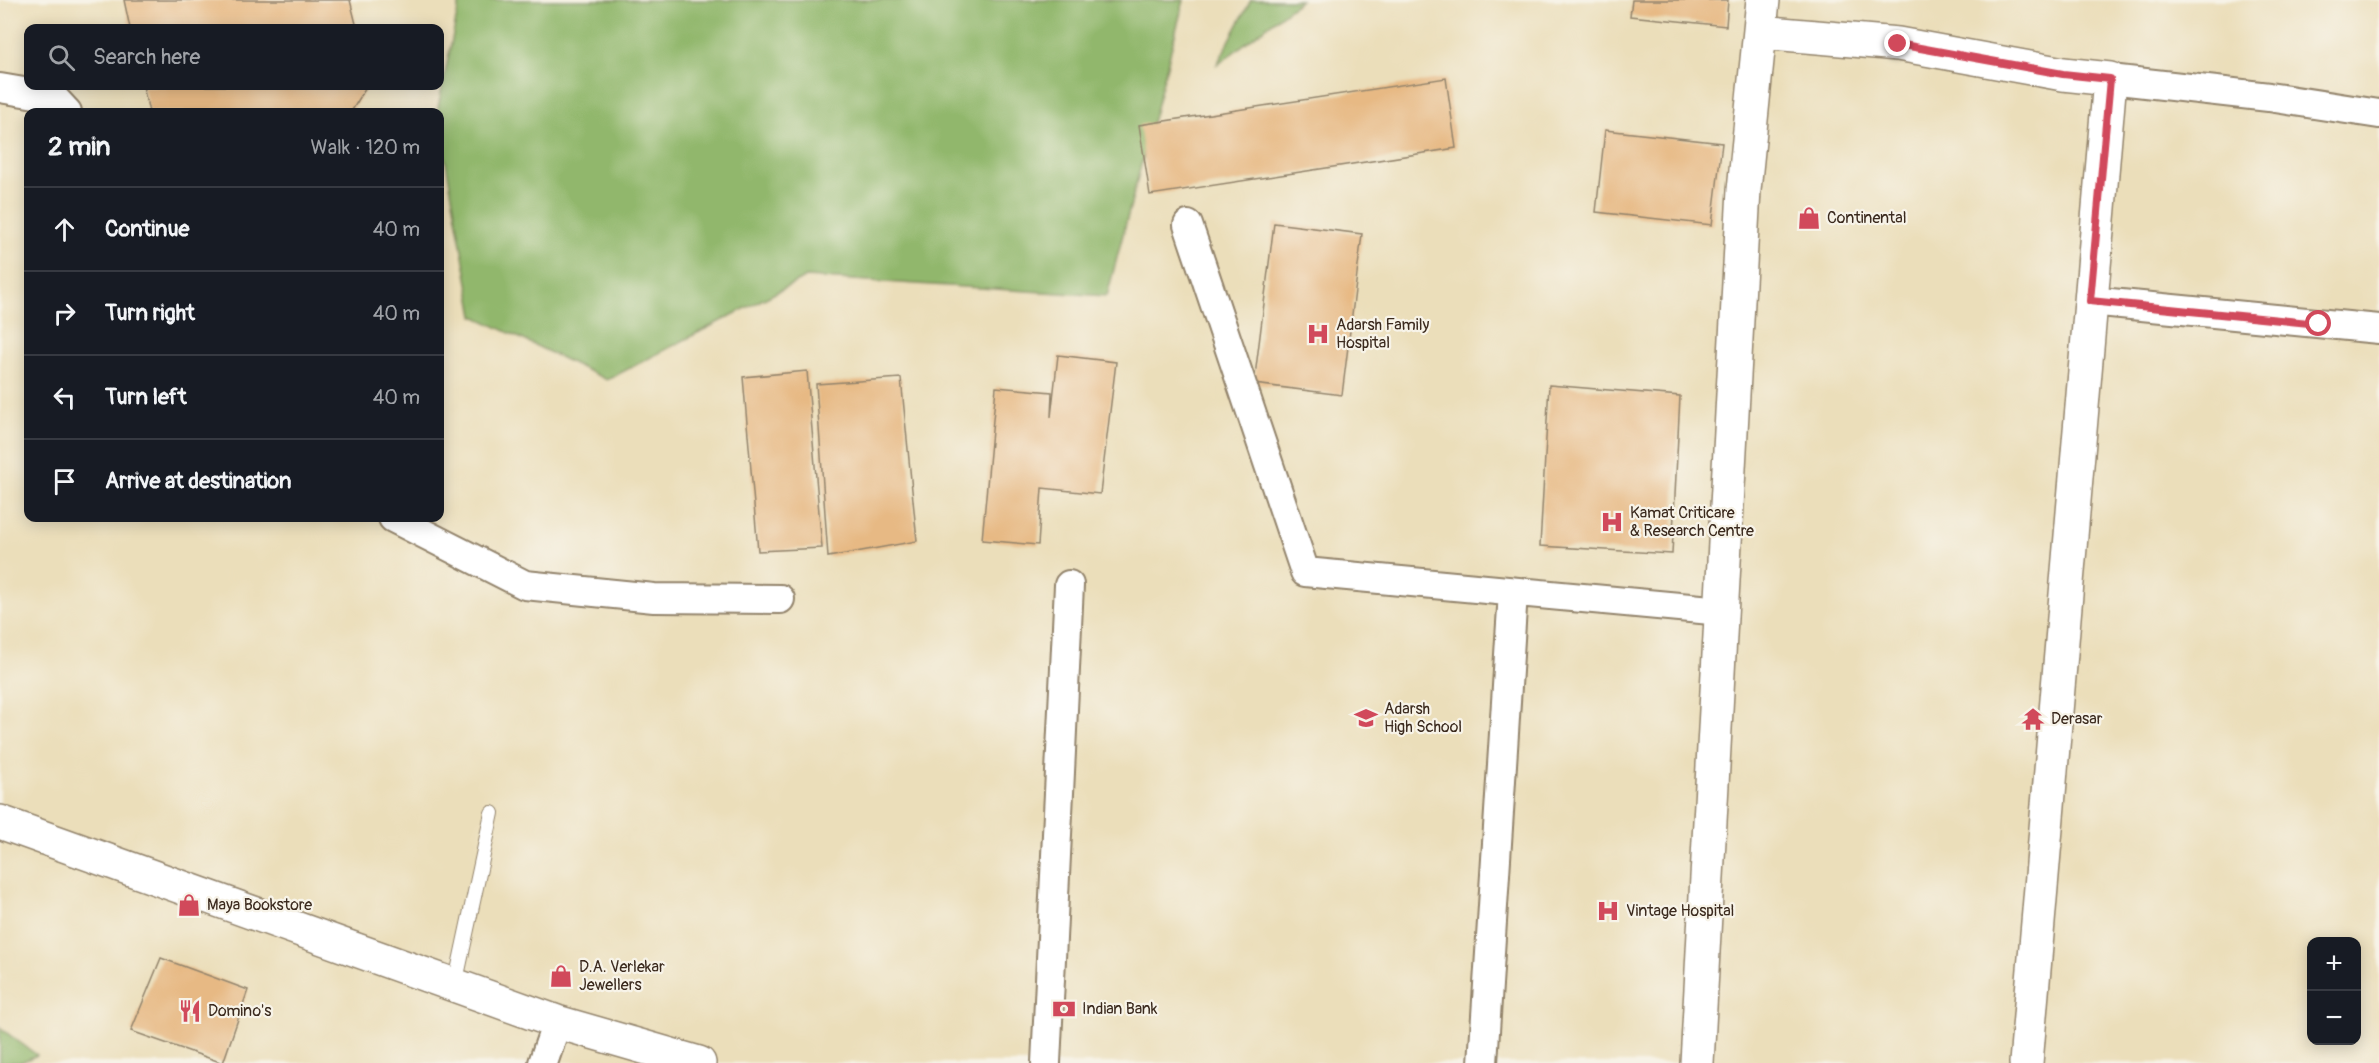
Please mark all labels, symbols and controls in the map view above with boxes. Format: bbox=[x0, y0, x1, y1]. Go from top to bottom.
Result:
search box bbox=[24, 24, 444, 90]
route end bbox=[1884, 30, 1910, 56]
icon: search bbox=[45, 41, 78, 74]
text: Search here bbox=[93, 43, 200, 71]
text: 2 min bbox=[48, 131, 110, 163]
text: Walk · 120 m bbox=[311, 135, 420, 160]
shop icon: Continental bbox=[1796, 205, 1822, 231]
place label: Continental bbox=[1827, 208, 1907, 228]
icon: ahead bbox=[48, 213, 81, 246]
text: Continue bbox=[105, 215, 189, 243]
text: 40 m bbox=[373, 217, 420, 242]
icon: right bbox=[48, 297, 81, 330]
text: Turn right bbox=[105, 299, 195, 327]
text: 40 m bbox=[373, 301, 420, 326]
route start bbox=[2305, 310, 2331, 336]
place label: Adarsh Family Hospital bbox=[1336, 315, 1429, 353]
hospital icon: Adarsh Family Hospital bbox=[1305, 321, 1331, 347]
icon: left bbox=[48, 381, 81, 414]
text: Turn left bbox=[105, 383, 187, 411]
text: 40 m bbox=[373, 385, 420, 410]
icon: arrive bbox=[48, 465, 81, 498]
text: Arrive at destination bbox=[105, 467, 291, 495]
place label: Kamat Criticare & Research Centre bbox=[1630, 503, 1754, 541]
hospital icon: Kamat Criticare & Research Centre bbox=[1599, 509, 1625, 535]
place label: Adarsh High School bbox=[1384, 699, 1462, 737]
school or university icon: Adarsh High School bbox=[1353, 705, 1379, 731]
temple icon: Derasar bbox=[2020, 706, 2046, 732]
place label: Derasar bbox=[2051, 709, 2103, 729]
shop icon: Maya Bookstore bbox=[176, 892, 202, 918]
place label: Maya Bookstore bbox=[207, 895, 312, 915]
hospital icon: Vintage Hospital bbox=[1595, 898, 1621, 924]
place label: Vintage Hospital bbox=[1626, 901, 1734, 921]
map controls bbox=[2307, 937, 2361, 1045]
button: + bbox=[2307, 937, 2361, 991]
place label: D.A. Verlekar Jewellers bbox=[579, 957, 665, 995]
shop icon: D.A. Verlekar Jewellers bbox=[548, 963, 574, 989]
button: − bbox=[2307, 991, 2361, 1045]
bank icon: Indian Bank bbox=[1051, 996, 1077, 1022]
restaurant icon: Domino's bbox=[177, 998, 203, 1024]
place label: Indian Bank bbox=[1082, 999, 1158, 1019]
place label: Domino's bbox=[208, 1001, 271, 1021]

